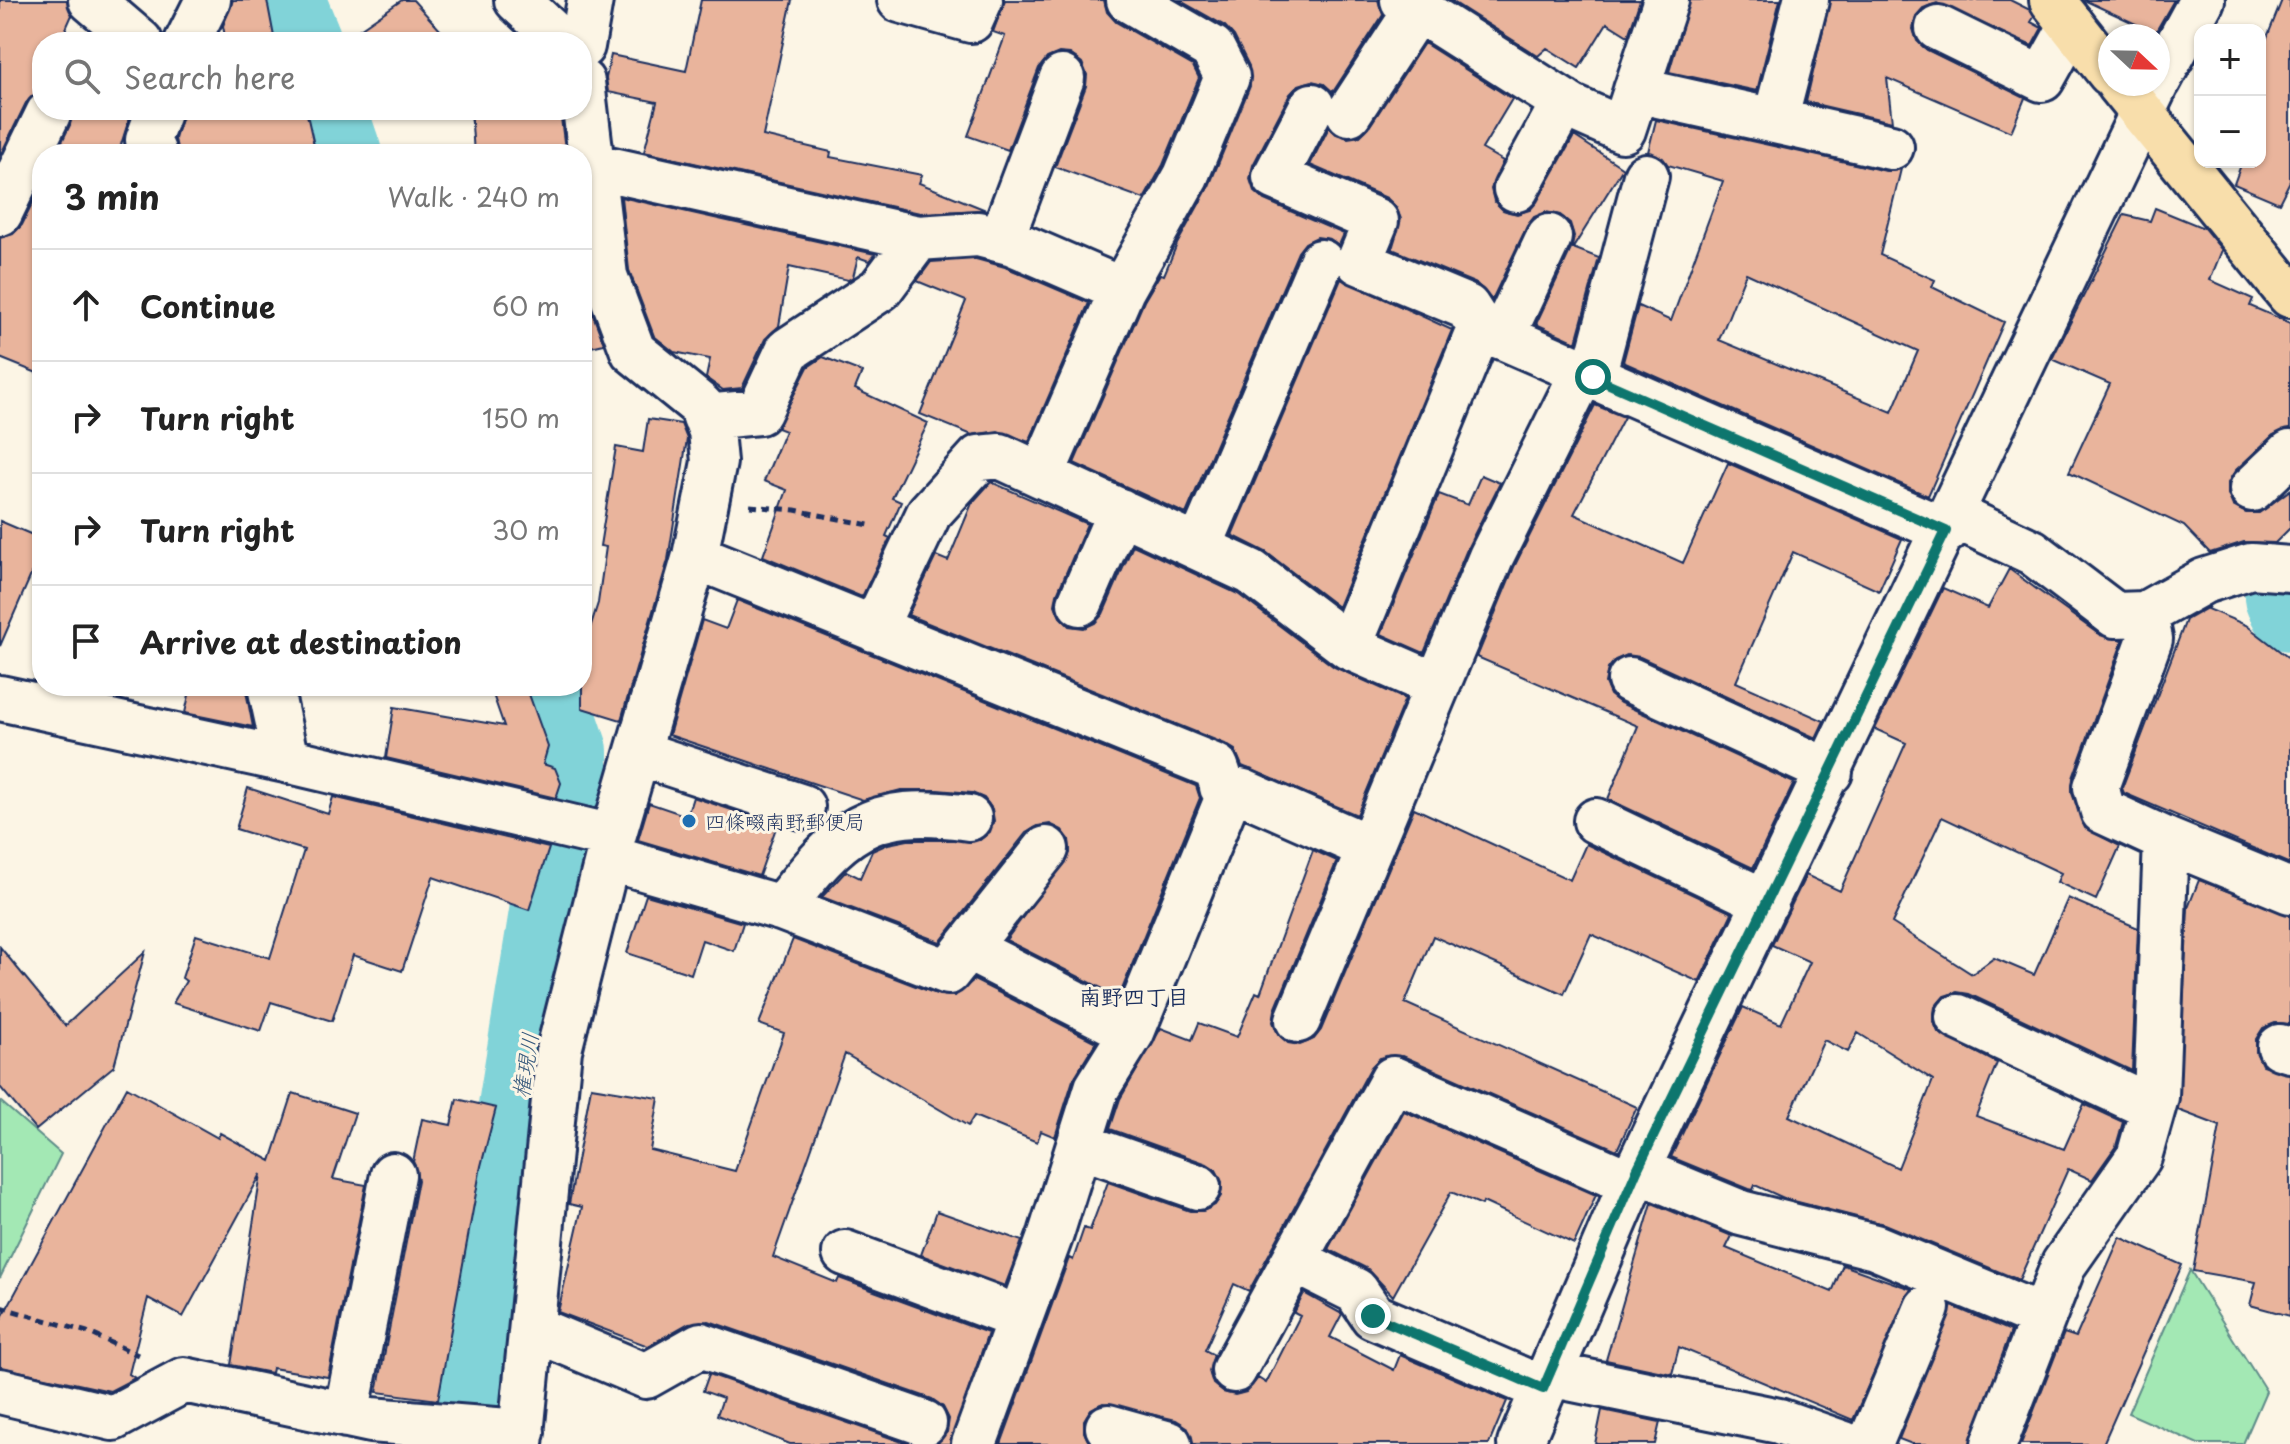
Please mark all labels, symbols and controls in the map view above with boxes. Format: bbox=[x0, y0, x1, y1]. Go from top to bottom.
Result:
north arrow bbox=[2098, 24, 2170, 96]
map controls bbox=[2194, 24, 2266, 168]
button: + bbox=[2194, 24, 2266, 96]
search box bbox=[32, 32, 592, 120]
icon: search bbox=[60, 54, 104, 98]
text: Search here bbox=[124, 54, 296, 99]
button: − bbox=[2194, 96, 2266, 168]
text: 3 min bbox=[64, 170, 160, 222]
text: Walk · 240 m bbox=[388, 177, 560, 216]
icon: ahead bbox=[64, 283, 108, 327]
text: Continue bbox=[140, 283, 275, 328]
text: 60 m bbox=[492, 286, 560, 325]
route start bbox=[1575, 359, 1611, 395]
icon: right bbox=[64, 395, 108, 439]
text: Turn right bbox=[140, 395, 295, 440]
text: 150 m bbox=[482, 398, 560, 437]
icon: right bbox=[64, 507, 108, 551]
text: Turn right bbox=[140, 507, 295, 552]
text: 30 m bbox=[492, 510, 560, 549]
icon: arrive bbox=[64, 619, 108, 663]
text: Arrive at destination bbox=[140, 619, 462, 664]
place label: 四條畷南野郵便局 bbox=[705, 806, 865, 836]
marker: 四條畷南野郵便局 bbox=[680, 812, 698, 830]
district label: 南野四丁目 bbox=[1079, 979, 1189, 1012]
water label: 権現川 bbox=[503, 1030, 545, 1100]
route end bbox=[1355, 1298, 1391, 1334]

